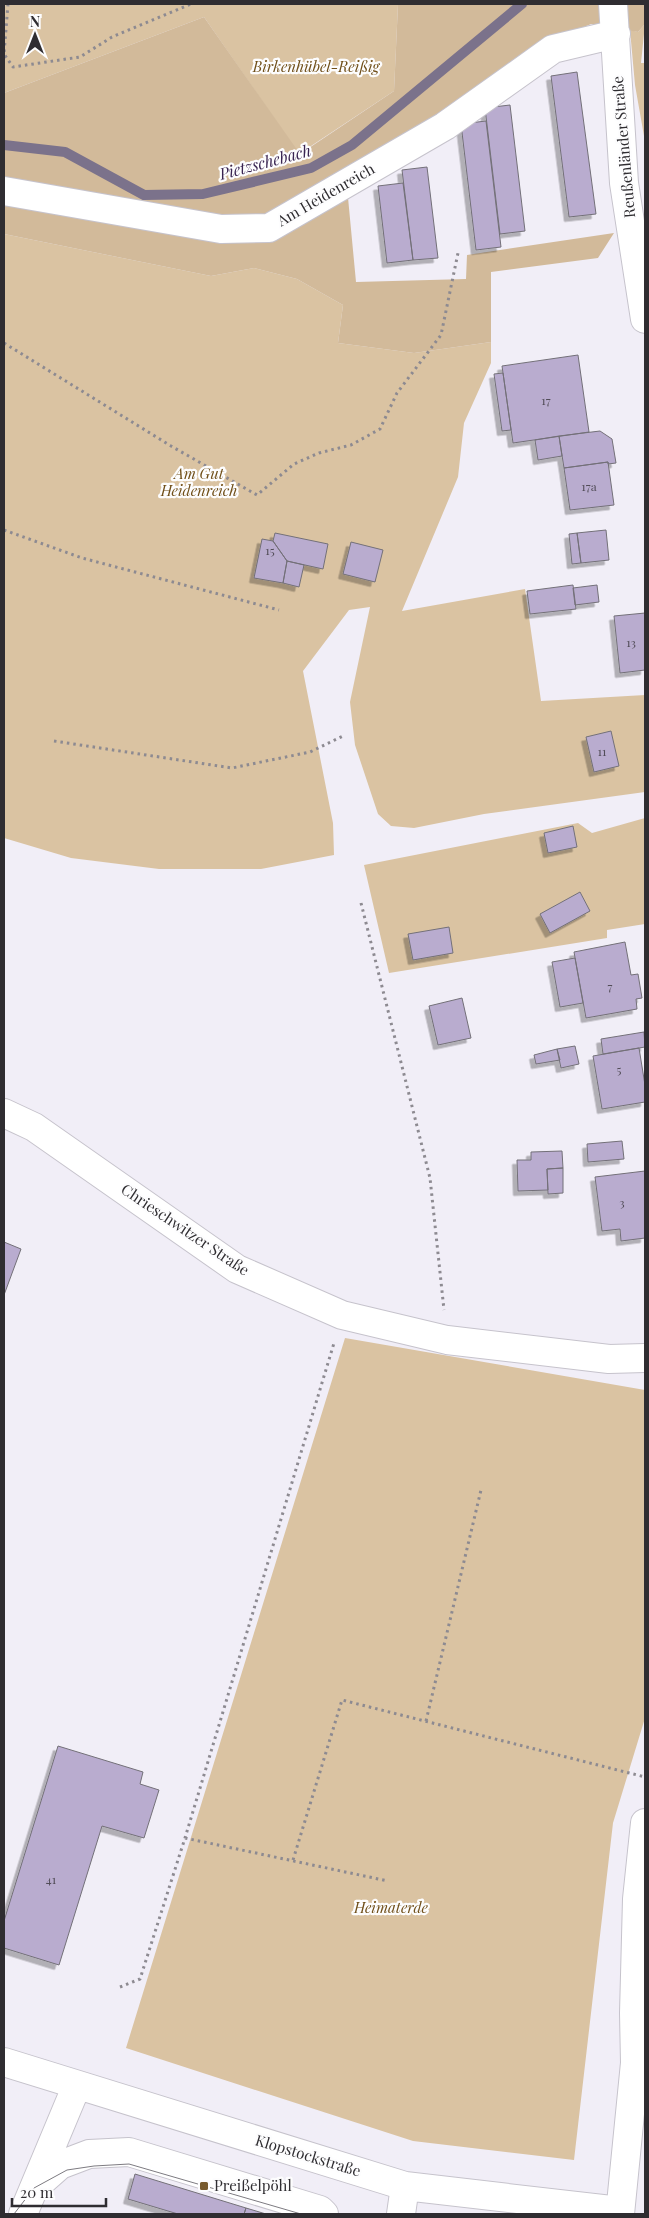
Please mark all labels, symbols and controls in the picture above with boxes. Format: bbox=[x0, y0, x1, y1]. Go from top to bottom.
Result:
north arrow bbox=[10, 10, 60, 60]
text: N bbox=[30, 12, 40, 31]
park label: Birkenhübel-Reißig bbox=[252, 56, 381, 76]
street label: Reußenländer Straße bbox=[607, 75, 639, 219]
water label: Pietzschebach bbox=[216, 139, 313, 184]
street label: Am Heidenreich bbox=[272, 158, 378, 231]
house number: 17 bbox=[541, 392, 551, 408]
park label: Am Gut Heidenreich bbox=[160, 463, 237, 500]
house number: 17a bbox=[581, 478, 597, 494]
house number: 15 bbox=[265, 542, 275, 558]
house number: 13 bbox=[626, 634, 636, 650]
house number: 11 bbox=[598, 743, 607, 759]
house number: 7 bbox=[608, 978, 613, 994]
house number: 5 bbox=[617, 1061, 622, 1077]
street label: Chrieschwitzer Straße bbox=[118, 1179, 254, 1280]
house number: 3 bbox=[619, 1194, 625, 1210]
house number: 41 bbox=[46, 1871, 57, 1887]
park label: Heimaterde bbox=[353, 1897, 429, 1917]
street label: Klopstockstraße bbox=[253, 2130, 363, 2181]
place label: Preißelpöhl bbox=[214, 2175, 292, 2195]
scale bar bbox=[12, 2176, 106, 2208]
marker: Preißelpöhl bbox=[198, 2180, 210, 2192]
text: 20 m bbox=[20, 2182, 54, 2202]

